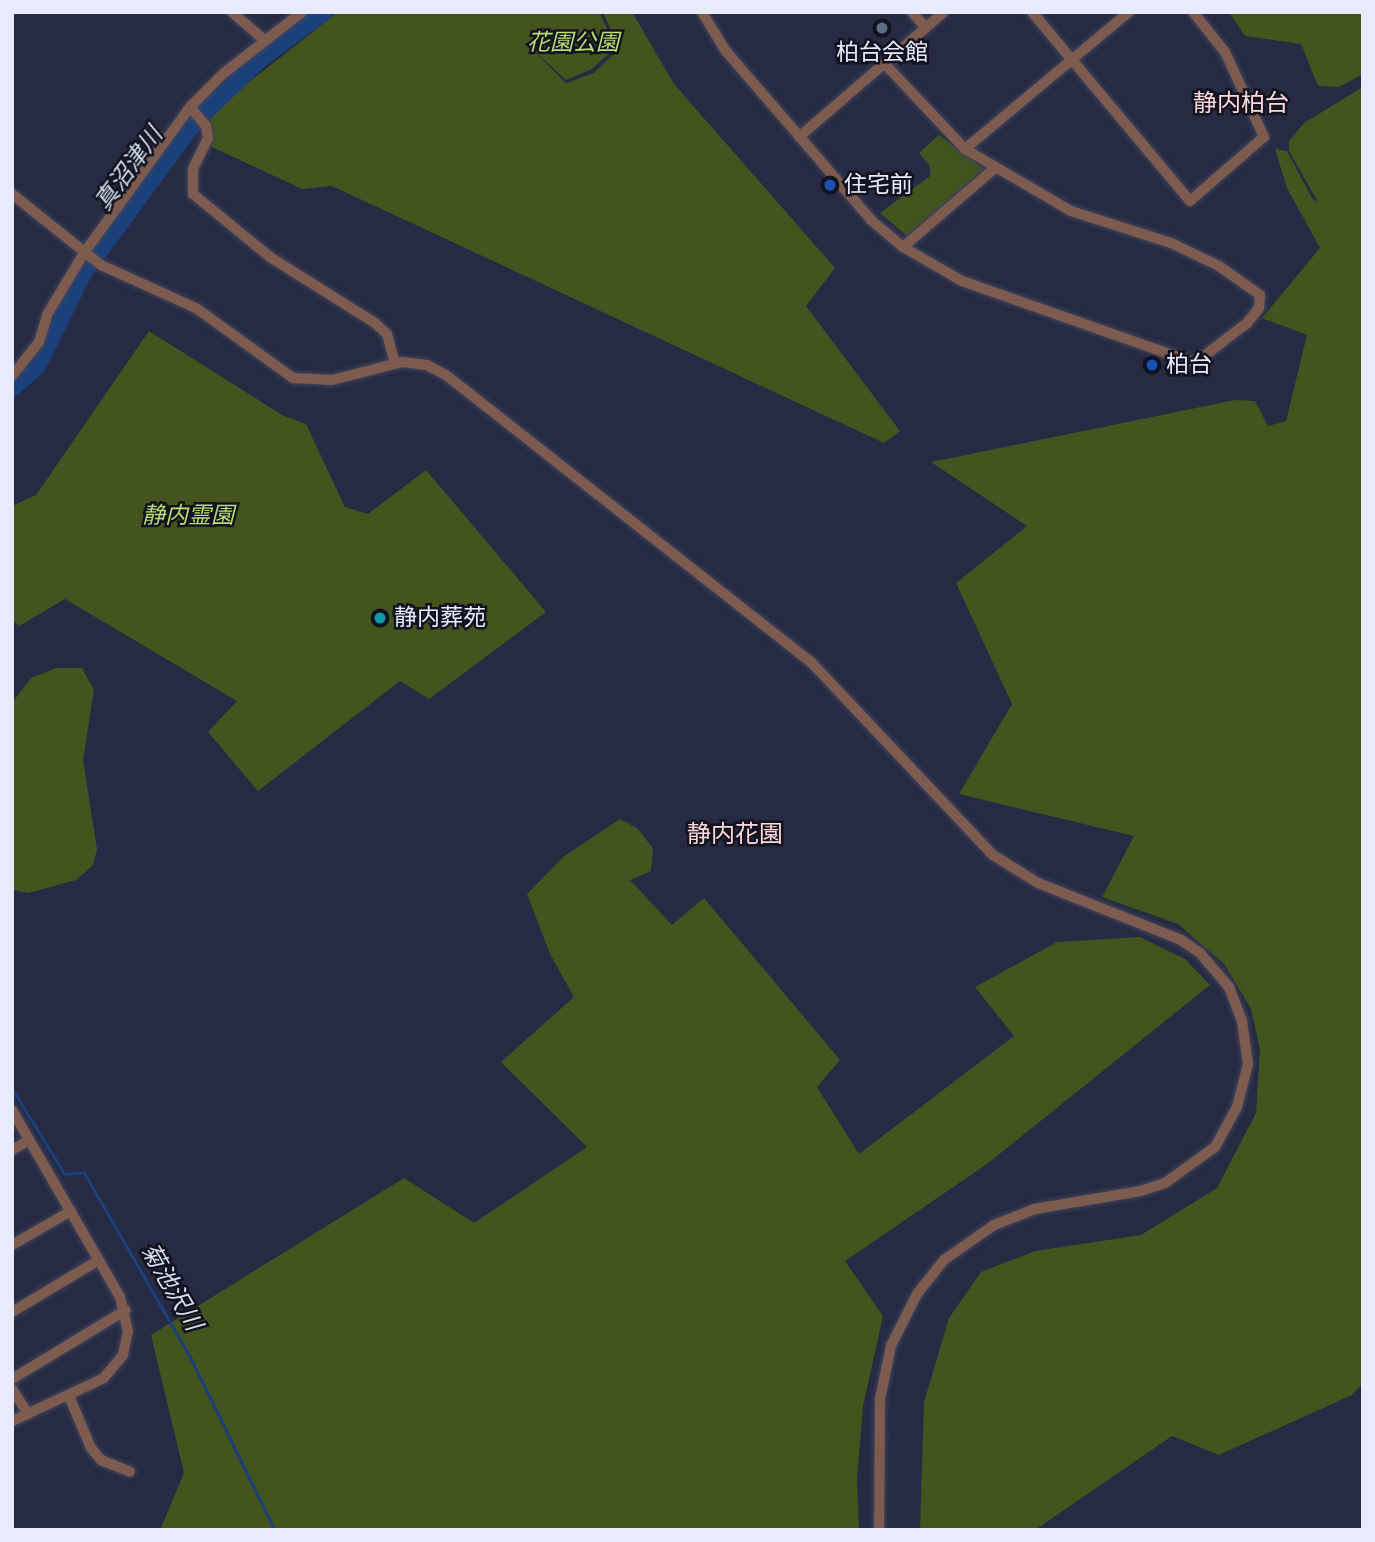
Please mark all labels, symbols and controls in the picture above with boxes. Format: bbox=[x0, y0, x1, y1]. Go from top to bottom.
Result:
marker: 柏台会館 bbox=[874, 20, 890, 36]
park label: 花園公園 bbox=[527, 29, 619, 57]
place label: 柏台会館 bbox=[836, 39, 928, 67]
district label: 静内柏台 bbox=[1193, 90, 1289, 118]
water label: 真沼津川 bbox=[89, 122, 169, 216]
place label: 住宅前 bbox=[844, 171, 913, 199]
marker: 住宅前 bbox=[822, 177, 838, 193]
place label: 柏台 bbox=[1166, 351, 1212, 379]
marker: 柏台 bbox=[1144, 357, 1160, 373]
park label: 静内霊園 bbox=[142, 502, 234, 530]
place label: 静内葬苑 bbox=[394, 604, 486, 632]
marker: 静内葬苑 bbox=[372, 610, 388, 626]
district label: 静内花園 bbox=[687, 821, 783, 849]
water label: 菊池沢川 bbox=[135, 1238, 207, 1336]

